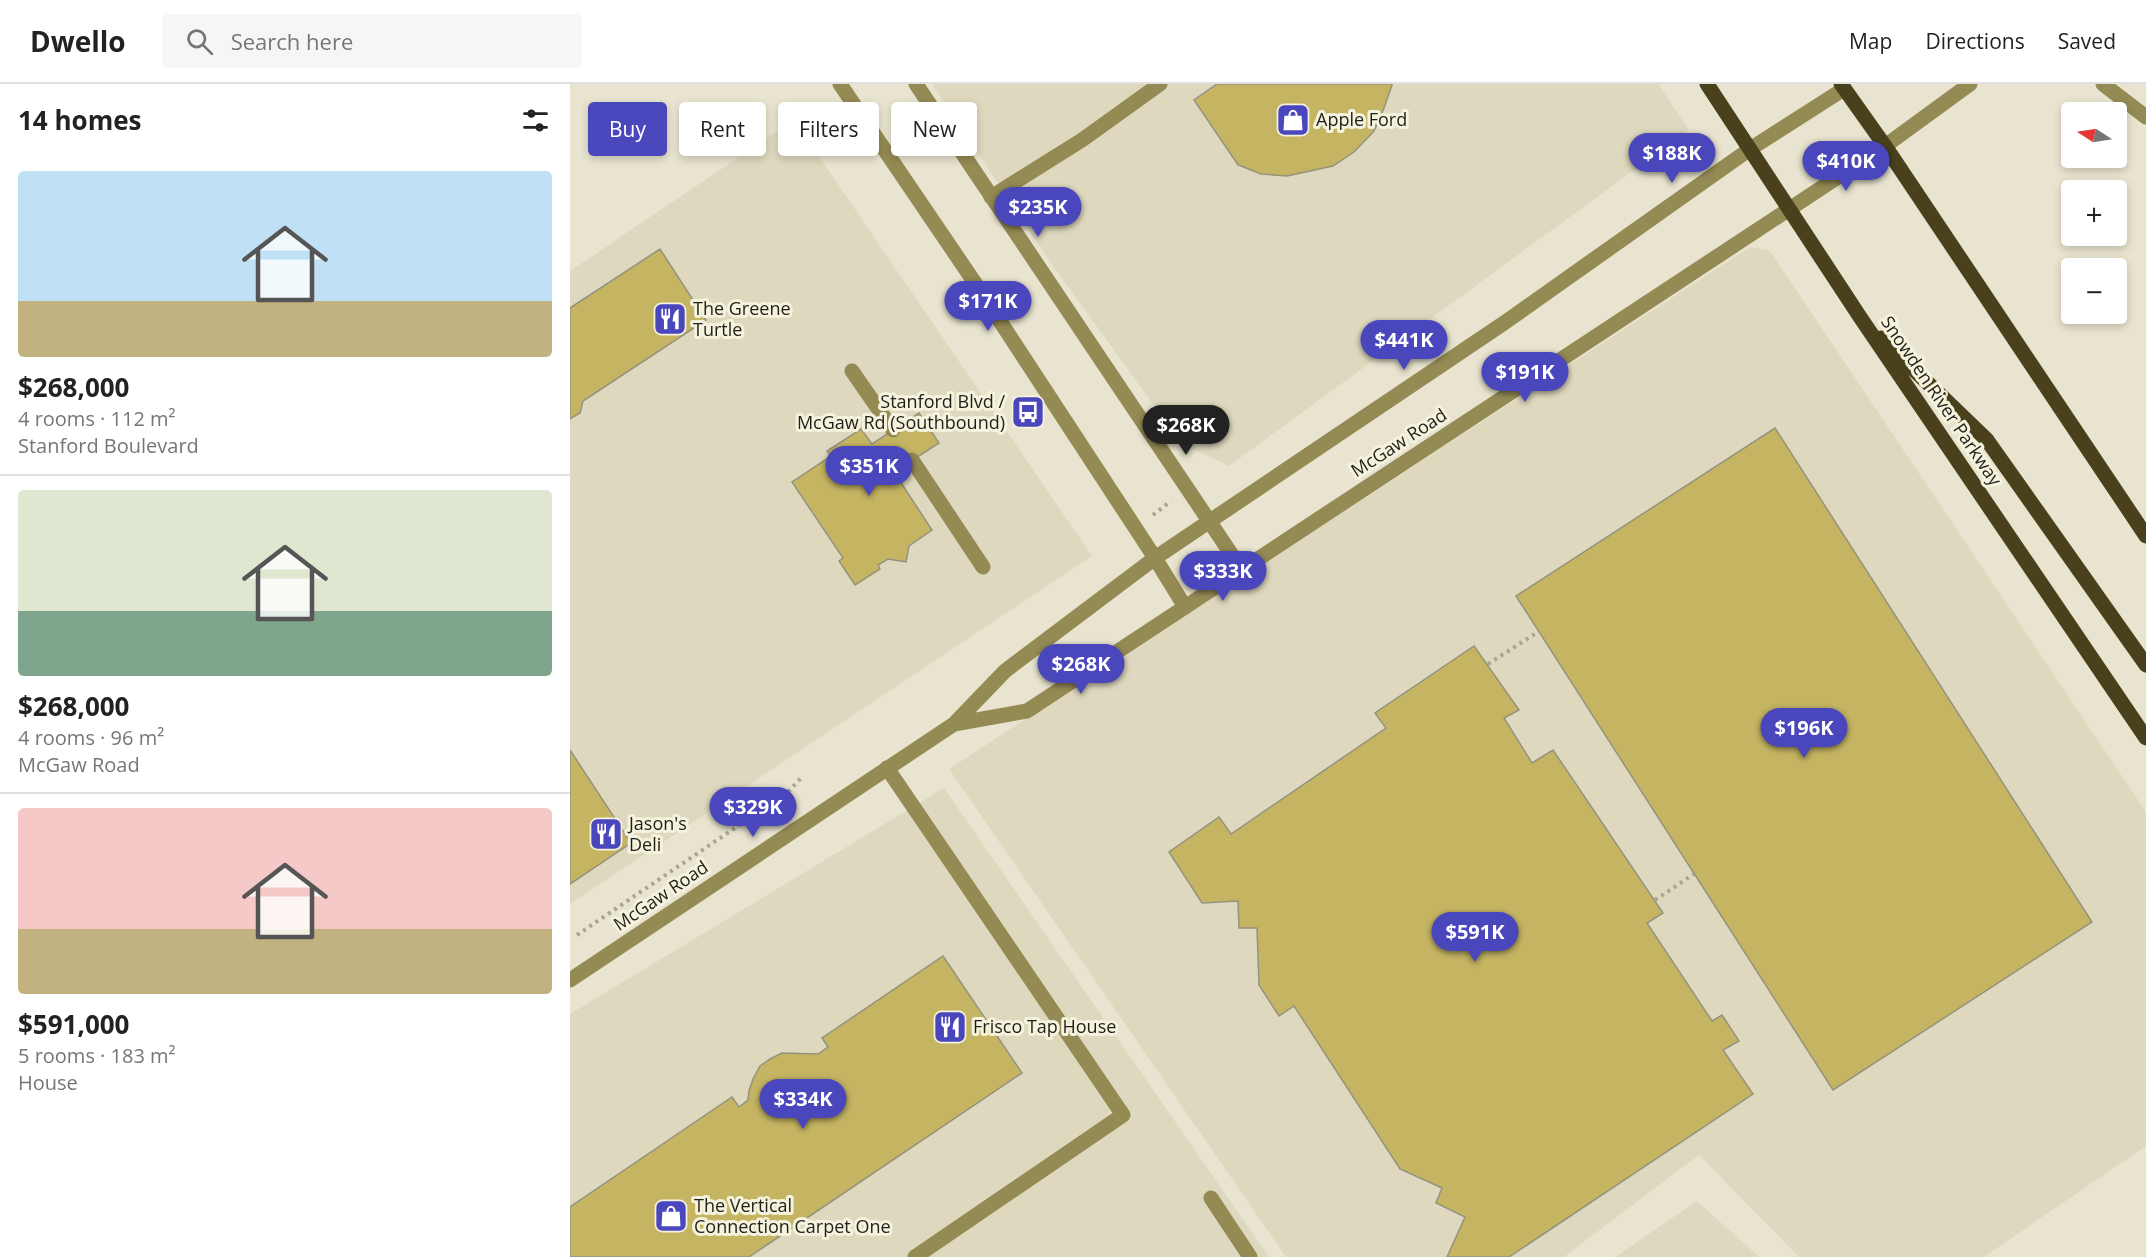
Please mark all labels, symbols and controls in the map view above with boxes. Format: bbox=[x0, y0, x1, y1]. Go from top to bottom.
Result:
search box bbox=[162, 14, 582, 68]
text: Dwello bbox=[30, 22, 126, 60]
icon: search bbox=[183, 25, 216, 58]
text: Search here bbox=[231, 26, 353, 56]
text: Map bbox=[1849, 27, 1892, 55]
text: Directions bbox=[1925, 27, 2025, 55]
text: Saved bbox=[2058, 27, 2116, 55]
text: 14 homes bbox=[18, 102, 142, 138]
chip: Buy bbox=[588, 102, 667, 156]
chip: Rent bbox=[679, 102, 766, 156]
chip: Filters bbox=[778, 102, 879, 156]
chip: New bbox=[891, 102, 977, 156]
shop icon: Apple Ford bbox=[1275, 102, 1311, 138]
north arrow bbox=[2061, 102, 2127, 168]
map controls bbox=[2061, 102, 2127, 324]
icon: filters bbox=[519, 104, 552, 137]
place label: Apple Ford bbox=[1316, 107, 1407, 131]
pin: $188K bbox=[1630, 133, 1714, 184]
text: $188K bbox=[1642, 139, 1702, 166]
pin: $410K bbox=[1804, 141, 1888, 192]
text: $410K bbox=[1816, 147, 1876, 174]
button: + bbox=[2061, 180, 2127, 246]
pin: $235K bbox=[996, 187, 1080, 238]
text: $235K bbox=[1008, 193, 1068, 220]
icon: home bbox=[231, 210, 339, 318]
button: − bbox=[2061, 258, 2127, 324]
pin: $171K bbox=[946, 281, 1030, 332]
text: $171K bbox=[958, 287, 1018, 314]
place label: The Greene Turtle bbox=[693, 296, 791, 341]
restaurant icon: The Greene Turtle bbox=[652, 301, 688, 337]
street label: Snowden River Parkway bbox=[1876, 311, 2008, 491]
pin: $441K bbox=[1362, 320, 1446, 371]
text: $441K bbox=[1374, 326, 1434, 353]
pin: $191K bbox=[1483, 352, 1567, 403]
text: $191K bbox=[1495, 358, 1555, 385]
text: $268,000 bbox=[18, 369, 129, 405]
place label: Stanford Blvd / McGaw Rd (Southbound) bbox=[797, 389, 1005, 434]
bus stop icon: Stanford Blvd / McGaw Rd (Southbound) bbox=[1010, 394, 1046, 430]
street label: McGaw Road bbox=[1346, 402, 1451, 482]
text: 4 rooms · 112 m² bbox=[18, 405, 176, 432]
pin: $268K bbox=[1144, 405, 1228, 456]
text: $268K bbox=[1156, 411, 1216, 438]
text: Stanford Boulevard bbox=[18, 432, 199, 459]
pin: $351K bbox=[827, 446, 911, 497]
text: $351K bbox=[839, 452, 899, 479]
icon: home bbox=[231, 529, 339, 637]
pin: $333K bbox=[1181, 551, 1265, 602]
text: $333K bbox=[1193, 557, 1253, 584]
pin: $268K bbox=[1039, 644, 1123, 695]
text: $268K bbox=[1051, 650, 1111, 677]
text: $268,000 bbox=[18, 688, 129, 724]
pin: $196K bbox=[1762, 708, 1846, 759]
text: $196K bbox=[1774, 714, 1834, 741]
text: 4 rooms · 96 m² bbox=[18, 724, 164, 751]
text: McGaw Road bbox=[18, 751, 140, 778]
pin: $329K bbox=[711, 787, 795, 838]
text: $329K bbox=[723, 793, 783, 820]
place label: Jason's Deli bbox=[627, 811, 687, 856]
restaurant icon: Jason's Deli bbox=[588, 816, 624, 852]
icon: home bbox=[231, 847, 339, 955]
street label: McGaw Road bbox=[608, 855, 713, 936]
pin: $591K bbox=[1433, 912, 1517, 963]
text: $591K bbox=[1445, 918, 1505, 945]
text: $591,000 bbox=[18, 1006, 129, 1042]
restaurant icon: Frisco Tap House bbox=[932, 1009, 968, 1045]
place label: Frisco Tap House bbox=[973, 1014, 1116, 1038]
text: 5 rooms · 183 m² bbox=[18, 1042, 176, 1069]
text: House bbox=[18, 1069, 78, 1096]
pin: $334K bbox=[761, 1079, 845, 1130]
text: $334K bbox=[773, 1085, 833, 1112]
place label: The Vertical Connection Carpet One bbox=[694, 1193, 891, 1238]
shop icon: The Vertical Connection Carpet One bbox=[653, 1198, 689, 1234]

